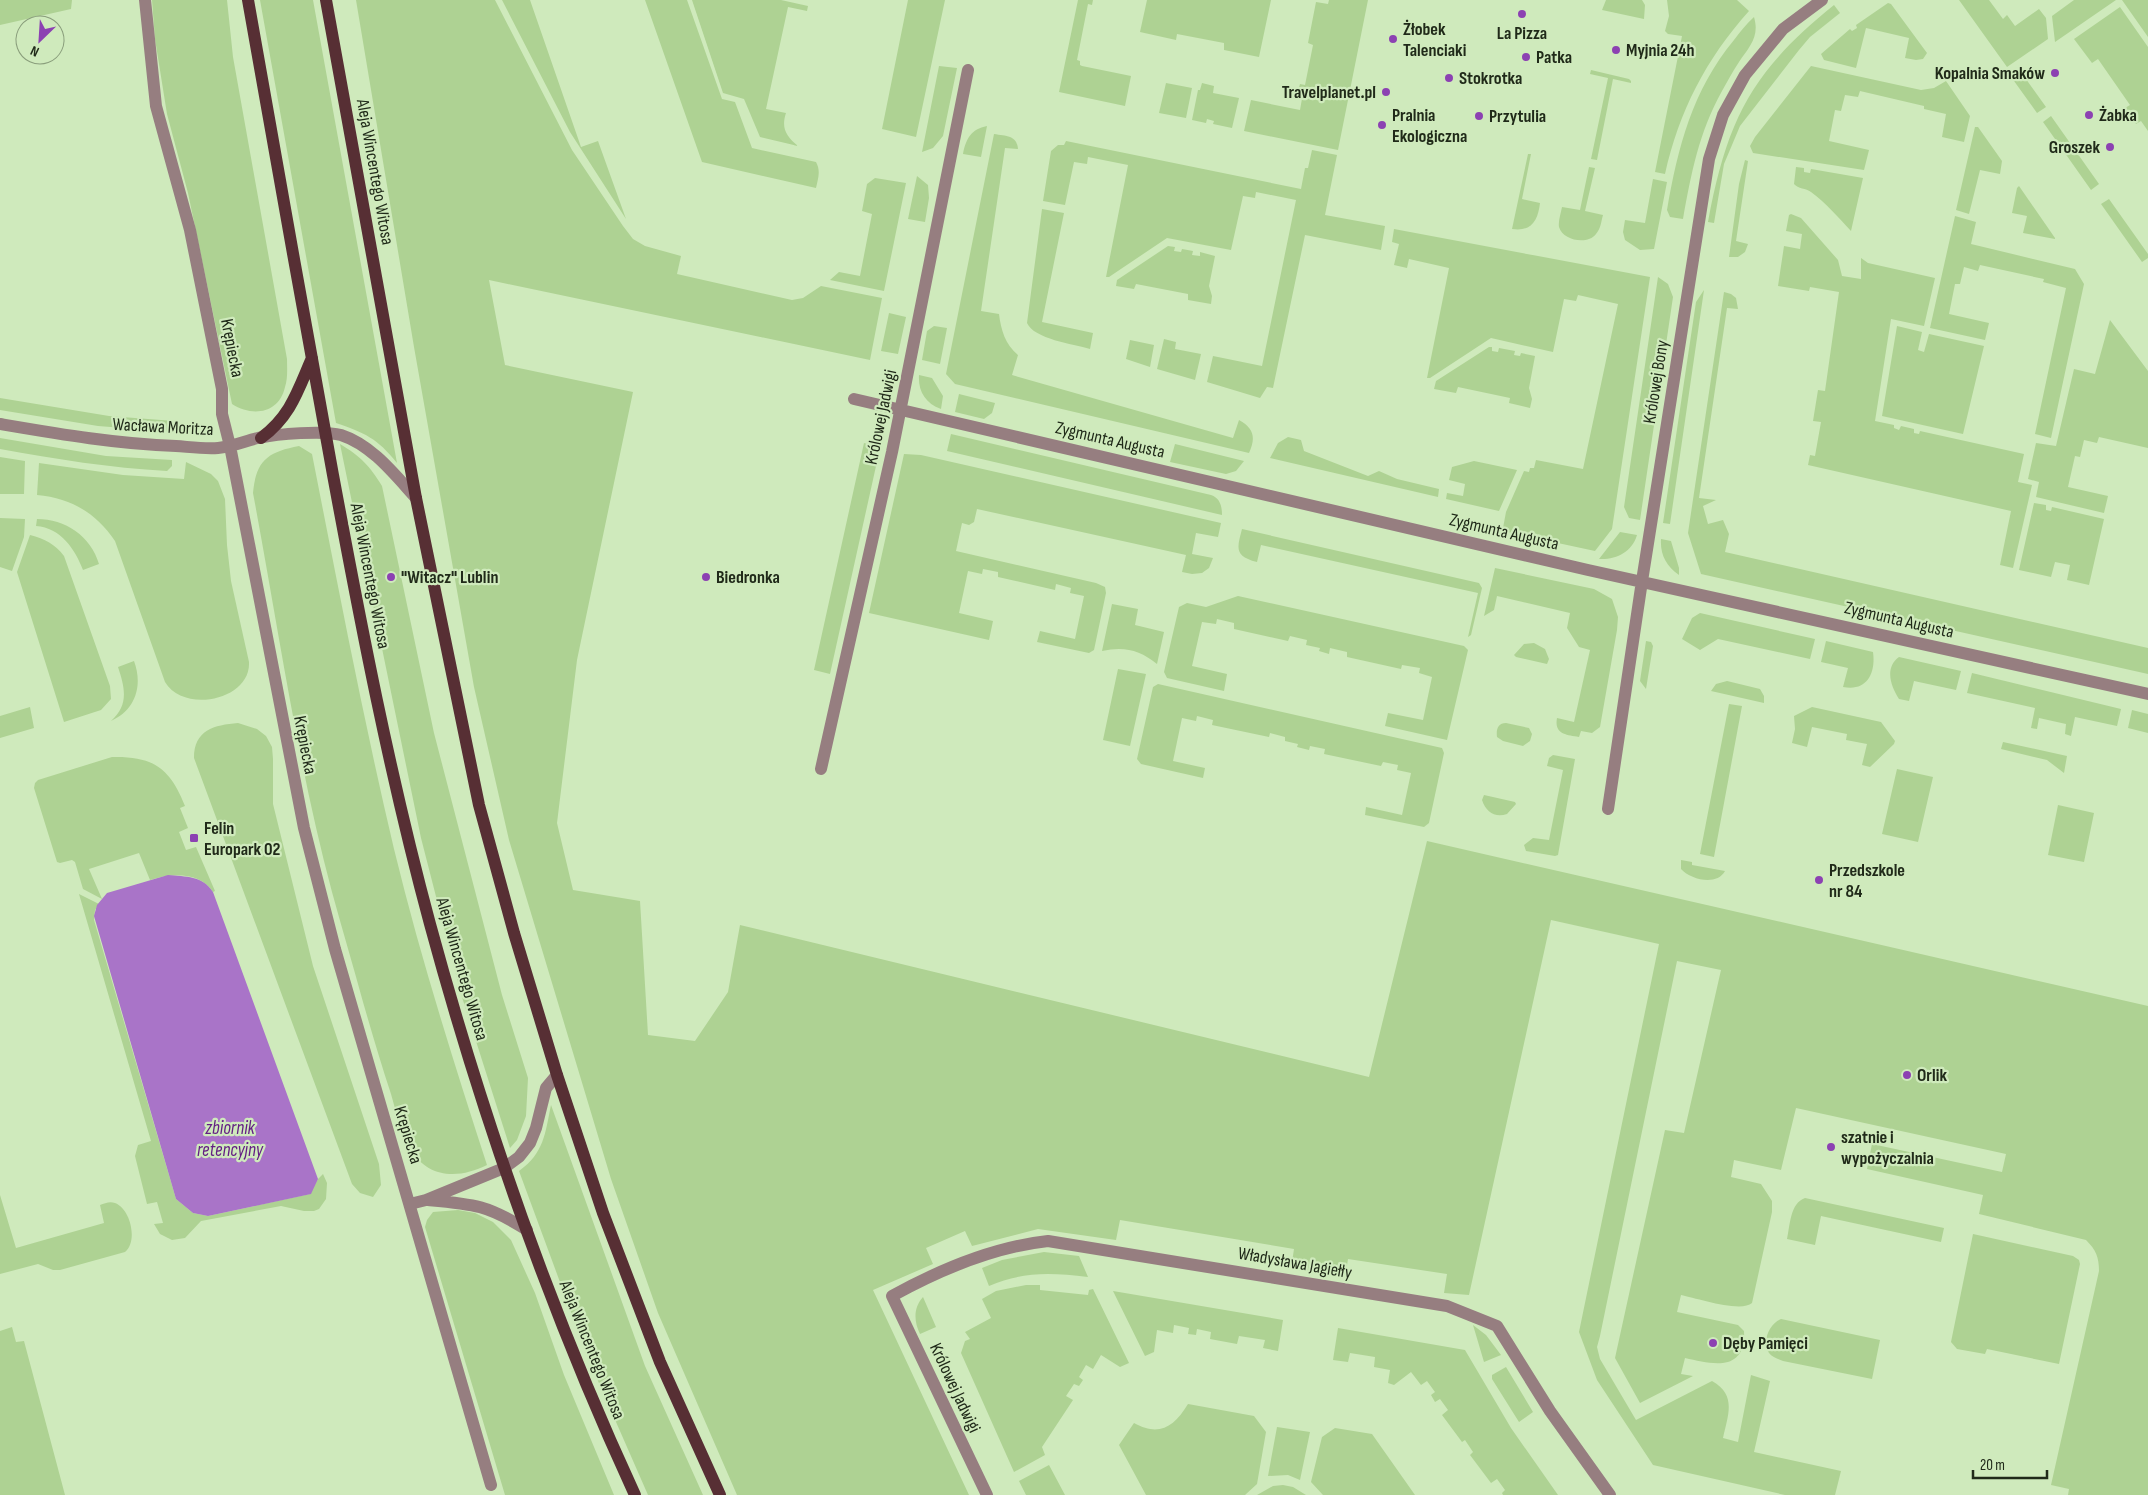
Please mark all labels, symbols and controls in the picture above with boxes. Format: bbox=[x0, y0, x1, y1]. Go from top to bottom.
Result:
marker: La Pizza bbox=[1516, 8, 1528, 20]
north arrow bbox=[15, 15, 65, 65]
place label: Żłobek Talenciaki bbox=[1403, 19, 1466, 61]
place label: La Pizza bbox=[1497, 23, 1547, 44]
marker: Żłobek Talenciaki bbox=[1387, 33, 1399, 45]
place label: Myjnia 24h bbox=[1626, 40, 1695, 61]
text: N bbox=[28, 42, 42, 61]
marker: Myjnia 24h bbox=[1610, 44, 1622, 56]
place label: Patka bbox=[1536, 47, 1572, 68]
marker: Patka bbox=[1520, 51, 1532, 63]
place label: Kopalnia Smaków bbox=[1935, 63, 2045, 84]
marker: Kopalnia Smaków bbox=[2049, 67, 2061, 79]
place label: Stokrotka bbox=[1459, 68, 1522, 89]
marker: Stokrotka bbox=[1443, 72, 1455, 84]
place label: Travelplanet.pl bbox=[1282, 82, 1376, 103]
marker: Travelplanet.pl bbox=[1380, 86, 1392, 98]
street label: Aleja Wincentego Witosa bbox=[352, 96, 398, 247]
place label: Pralnia Ekologiczna bbox=[1392, 105, 1467, 147]
place label: Żabka bbox=[2099, 105, 2137, 126]
place label: Przytulia bbox=[1489, 106, 1546, 127]
marker: Żabka bbox=[2083, 109, 2095, 121]
marker: Przytulia bbox=[1473, 110, 1485, 122]
marker: Pralnia Ekologiczna bbox=[1376, 119, 1388, 131]
place label: Groszek bbox=[2049, 137, 2100, 158]
marker: Groszek bbox=[2104, 141, 2116, 153]
street label: Krępiecka bbox=[216, 317, 248, 379]
street label: Królowej Bony bbox=[1639, 339, 1673, 425]
street label: Królowej Jadwigi bbox=[861, 368, 901, 466]
street label: Wacława Moritza bbox=[112, 414, 214, 440]
street label: Zygmunta Augusta bbox=[1053, 417, 1167, 463]
street label: Aleja Wincentego Witosa bbox=[345, 501, 394, 651]
street label: Zygmunta Augusta bbox=[1447, 509, 1561, 555]
place label: "Witacz" Lublin bbox=[401, 567, 498, 588]
place label: Biedronka bbox=[716, 567, 780, 588]
marker: "Witacz" Lublin bbox=[385, 571, 397, 583]
marker: Biedronka bbox=[700, 571, 712, 583]
street label: Zygmunta Augusta bbox=[1842, 597, 1956, 643]
street label: Krępiecka bbox=[289, 714, 321, 776]
place label: Felin Europark 02 bbox=[204, 818, 281, 860]
marker: Felin Europark 02 bbox=[188, 832, 200, 844]
place label: Przedszkole nr 84 bbox=[1829, 860, 1905, 902]
marker: Przedszkole nr 84 bbox=[1813, 874, 1825, 886]
street label: Aleja Wincentego Witosa bbox=[431, 894, 492, 1043]
place label: Orlik bbox=[1917, 1065, 1947, 1086]
marker: Orlik bbox=[1901, 1069, 1913, 1081]
street label: Krępiecka bbox=[389, 1104, 427, 1166]
water label: zbiornik retencyjny bbox=[197, 1117, 264, 1162]
place label: szatnie i wypożyczalnia bbox=[1841, 1127, 1934, 1169]
marker: szatnie i wypożyczalnia bbox=[1825, 1141, 1837, 1153]
street label: Władysława Jagiełły bbox=[1236, 1243, 1354, 1283]
street label: Aleja Wincentego Witosa bbox=[554, 1277, 629, 1422]
place label: Dęby Pamięci bbox=[1723, 1333, 1808, 1354]
marker: Dęby Pamięci bbox=[1707, 1337, 1719, 1349]
street label: Królowej Jadwigi bbox=[925, 1340, 985, 1436]
scale bar bbox=[1973, 1448, 2047, 1480]
text: 20 m bbox=[1980, 1456, 2005, 1475]

